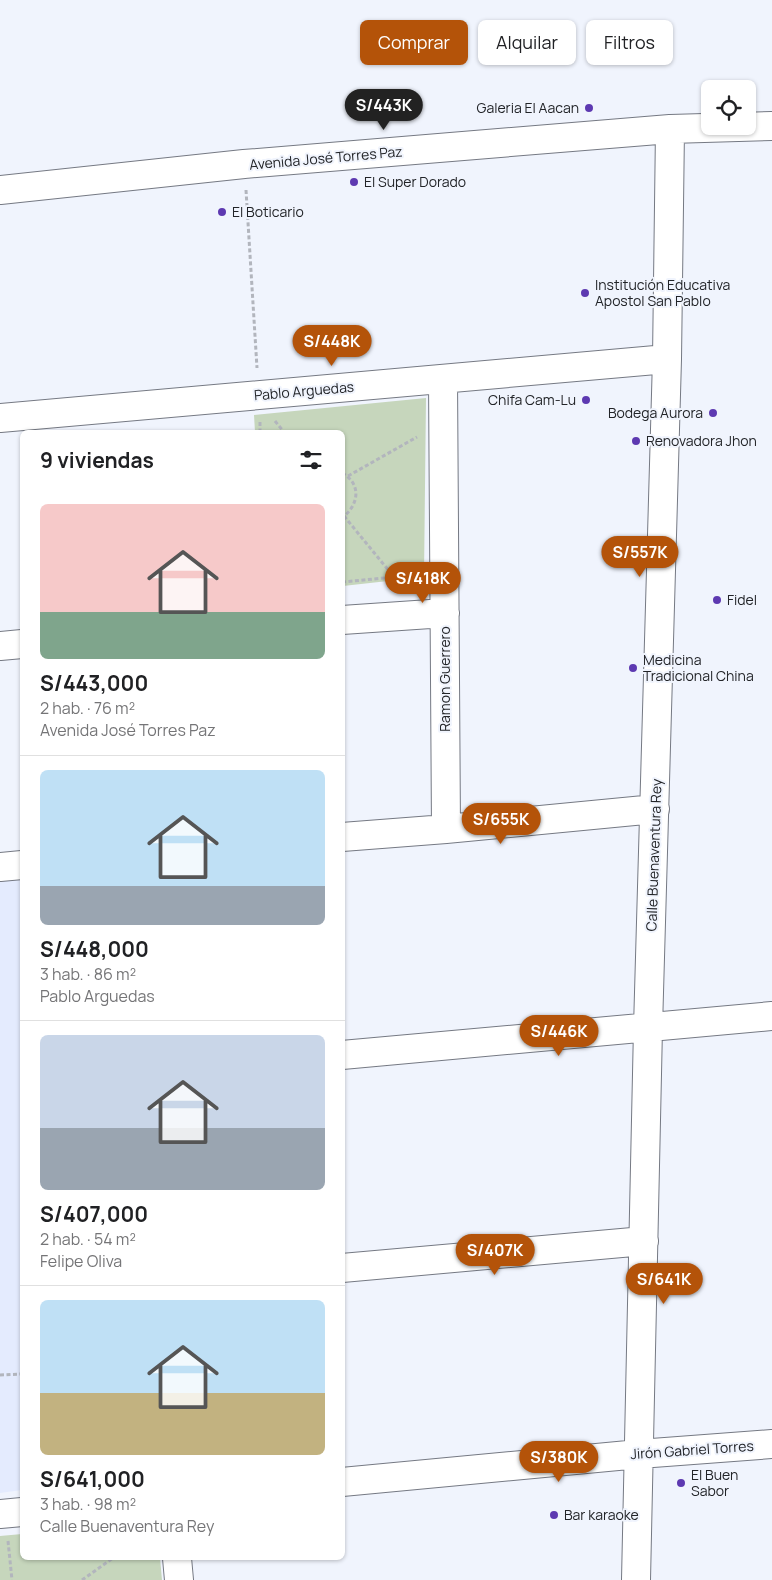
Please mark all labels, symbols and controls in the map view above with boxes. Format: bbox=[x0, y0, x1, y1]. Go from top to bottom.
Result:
chip: Comprar bbox=[360, 20, 468, 65]
chip: Alquilar bbox=[478, 20, 576, 65]
chip: Filtros bbox=[586, 20, 673, 65]
map controls bbox=[701, 80, 756, 135]
button: locate bbox=[701, 80, 756, 135]
pin: S/443K bbox=[343, 88, 425, 131]
text: S/443K bbox=[356, 94, 412, 116]
place label: Galeria El Aacan bbox=[477, 98, 579, 117]
marker: Galeria El Aacan bbox=[583, 102, 595, 114]
street label: Avenida José Torres Paz bbox=[249, 141, 403, 174]
place label: El Super Dorado bbox=[364, 172, 466, 191]
marker: El Super Dorado bbox=[348, 176, 360, 188]
place label: El Boticario bbox=[232, 202, 304, 221]
marker: El Boticario bbox=[216, 206, 228, 218]
place label: Institución Educativa Apostol San Pablo bbox=[595, 275, 730, 310]
marker: Institución Educativa Apostol San Pablo bbox=[579, 287, 591, 299]
pin: S/448K bbox=[291, 324, 373, 367]
text: S/448K bbox=[304, 330, 360, 352]
street label: Pablo Arguedas bbox=[253, 377, 355, 404]
place label: Chifa Cam-Lu bbox=[488, 390, 576, 409]
marker: Chifa Cam-Lu bbox=[580, 394, 592, 406]
place label: Bodega Aurora bbox=[608, 403, 703, 422]
marker: Bodega Aurora bbox=[707, 407, 719, 419]
place label: Renovadora Jhon bbox=[646, 431, 757, 450]
marker: Renovadora Jhon bbox=[630, 435, 642, 447]
text: 9 viviendas bbox=[40, 446, 154, 474]
icon: filters bbox=[297, 446, 325, 474]
pin: S/557K bbox=[599, 536, 681, 578]
icon: home bbox=[138, 537, 228, 627]
text: S/557K bbox=[612, 541, 668, 563]
pin: S/418K bbox=[382, 562, 464, 604]
text: S/418K bbox=[396, 567, 450, 589]
place label: Fidel bbox=[727, 590, 757, 609]
marker: Fidel bbox=[711, 594, 723, 606]
street label: Ramon Guerrero bbox=[435, 626, 454, 732]
place label: Medicina Tradicional China bbox=[643, 650, 754, 685]
marker: Medicina Tradicional China bbox=[627, 662, 639, 674]
text: S/443,000 bbox=[40, 669, 148, 697]
text: 2 hab. · 76 m² bbox=[40, 697, 135, 719]
text: Avenida José Torres Paz bbox=[40, 719, 216, 741]
street label: Calle Buenaventura Rey bbox=[641, 778, 666, 932]
icon: home bbox=[138, 802, 228, 892]
pin: S/655K bbox=[460, 802, 542, 845]
text: S/655K bbox=[473, 808, 529, 830]
text: S/448,000 bbox=[40, 935, 149, 963]
text: 3 hab. · 86 m² bbox=[40, 963, 136, 985]
text: Pablo Arguedas bbox=[40, 985, 155, 1007]
pin: S/446K bbox=[518, 1014, 600, 1057]
text: S/446K bbox=[530, 1020, 588, 1042]
icon: home bbox=[138, 1067, 228, 1157]
text: S/407,000 bbox=[40, 1200, 148, 1228]
text: 2 hab. · 54 m² bbox=[40, 1228, 136, 1250]
pin: S/407K bbox=[454, 1234, 536, 1276]
text: S/407K bbox=[467, 1239, 523, 1261]
text: Felipe Oliva bbox=[40, 1250, 122, 1272]
pin: S/641K bbox=[623, 1262, 705, 1305]
text: S/641K bbox=[637, 1268, 691, 1290]
icon: home bbox=[138, 1332, 228, 1422]
street label: Jirón Gabriel Torres bbox=[630, 1436, 754, 1463]
pin: S/380K bbox=[518, 1440, 600, 1483]
text: S/380K bbox=[530, 1446, 588, 1468]
text: S/641,000 bbox=[40, 1465, 145, 1493]
place label: El Buen Sabor bbox=[691, 1465, 738, 1500]
marker: El Buen Sabor bbox=[675, 1477, 687, 1489]
text: 3 hab. · 98 m² bbox=[40, 1493, 136, 1515]
place label: Bar karaoke bbox=[564, 1505, 639, 1524]
marker: Bar karaoke bbox=[548, 1509, 560, 1521]
text: Calle Buenaventura Rey bbox=[40, 1515, 214, 1537]

